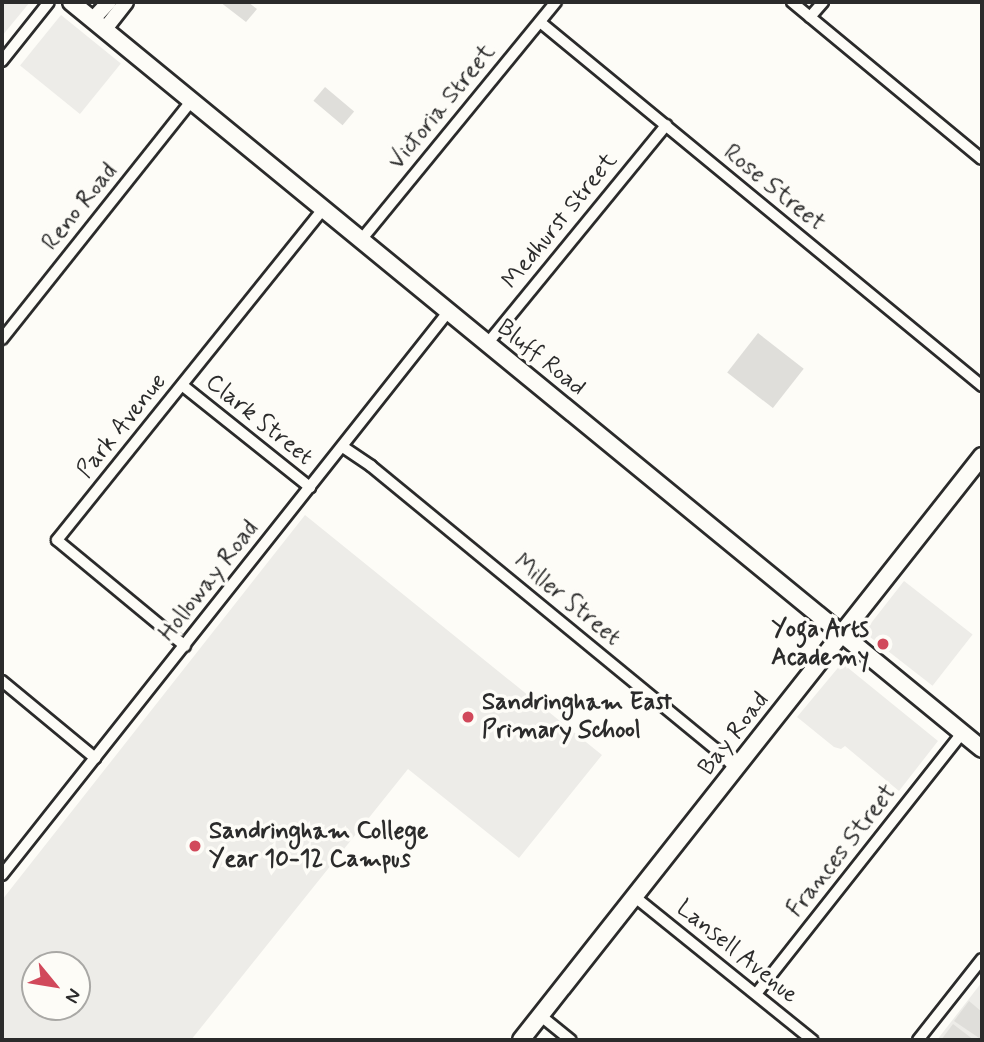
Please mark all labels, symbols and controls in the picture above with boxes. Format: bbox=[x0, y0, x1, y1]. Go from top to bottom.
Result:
street label: Victoria Street bbox=[382, 38, 502, 176]
street label: Rose Street bbox=[718, 139, 830, 237]
street label: Medhurst Street bbox=[496, 147, 624, 295]
street label: Reno Road bbox=[36, 158, 124, 256]
street label: Bluff Road bbox=[491, 313, 591, 403]
street label: Park Avenue bbox=[70, 367, 174, 485]
street label: Clark Street bbox=[198, 367, 320, 473]
street label: Holloway Road bbox=[153, 515, 265, 647]
street label: Miller Street bbox=[506, 547, 628, 653]
place label: Yoga Arts Academy bbox=[771, 616, 869, 672]
marker: Yoga Arts Academy bbox=[875, 636, 891, 652]
street label: Bay Road bbox=[694, 688, 774, 780]
place label: Sandringham East Primary School bbox=[482, 689, 672, 745]
marker: Sandringham East Primary School bbox=[460, 709, 476, 725]
street label: Frances Street bbox=[782, 779, 902, 923]
place label: Sandringham College Year 10-12 Campus bbox=[209, 818, 428, 874]
marker: Sandringham College Year 10-12 Campus bbox=[187, 838, 203, 854]
street label: Lansell Avenue bbox=[668, 892, 806, 1012]
north arrow bbox=[21, 951, 91, 1021]
text: N bbox=[59, 984, 87, 1007]

